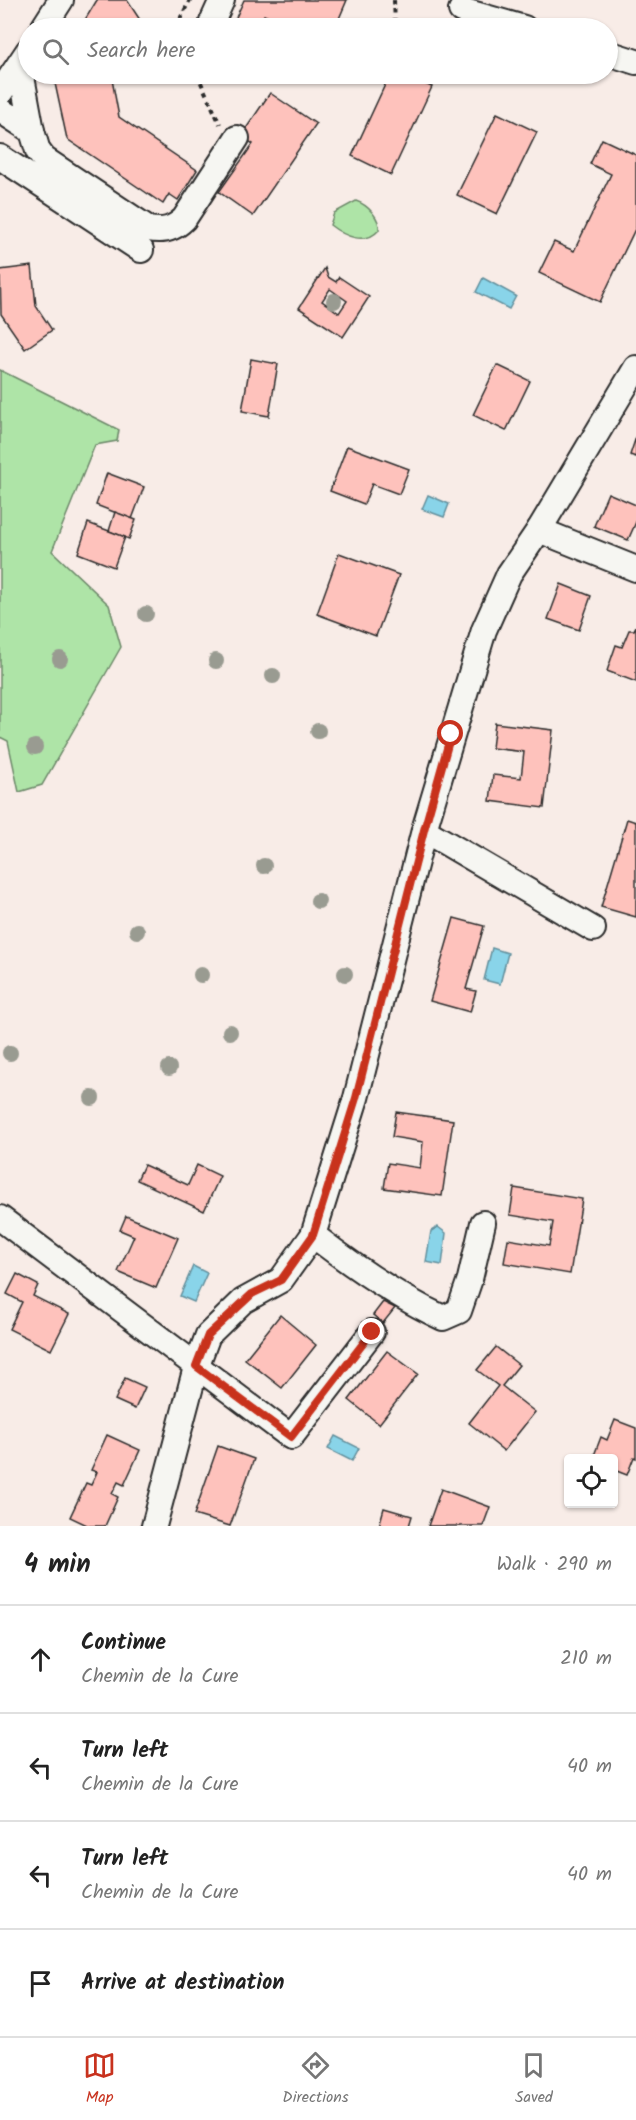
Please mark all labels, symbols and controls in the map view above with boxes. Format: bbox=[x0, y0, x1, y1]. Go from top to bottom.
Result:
search box bbox=[18, 18, 618, 84]
text: Search here bbox=[87, 34, 195, 69]
icon: search bbox=[39, 35, 72, 68]
route start bbox=[437, 720, 463, 746]
route end bbox=[358, 1318, 384, 1344]
map controls bbox=[564, 1454, 618, 1508]
button: locate bbox=[564, 1454, 618, 1508]
text: 4 min bbox=[24, 1544, 91, 1586]
text: Walk · 290 m bbox=[497, 1549, 612, 1581]
text: Continue bbox=[81, 1626, 166, 1661]
icon: ahead bbox=[24, 1643, 57, 1676]
text: 210 m bbox=[560, 1643, 612, 1675]
text: Chemin de la Cure bbox=[81, 1661, 239, 1693]
text: Turn left bbox=[81, 1734, 168, 1769]
icon: left bbox=[24, 1751, 57, 1784]
text: 40 m bbox=[567, 1751, 612, 1783]
text: Chemin de la Cure bbox=[81, 1769, 239, 1801]
text: Turn left bbox=[81, 1842, 168, 1877]
icon: left bbox=[24, 1859, 57, 1892]
text: 40 m bbox=[567, 1859, 612, 1891]
text: Chemin de la Cure bbox=[81, 1877, 239, 1909]
text: Arrive at destination bbox=[81, 1966, 284, 2001]
icon: arrive bbox=[24, 1967, 57, 2000]
tab: Map bbox=[83, 2049, 116, 2110]
tab: Directions bbox=[282, 2049, 349, 2110]
tab: Saved bbox=[515, 2049, 553, 2110]

